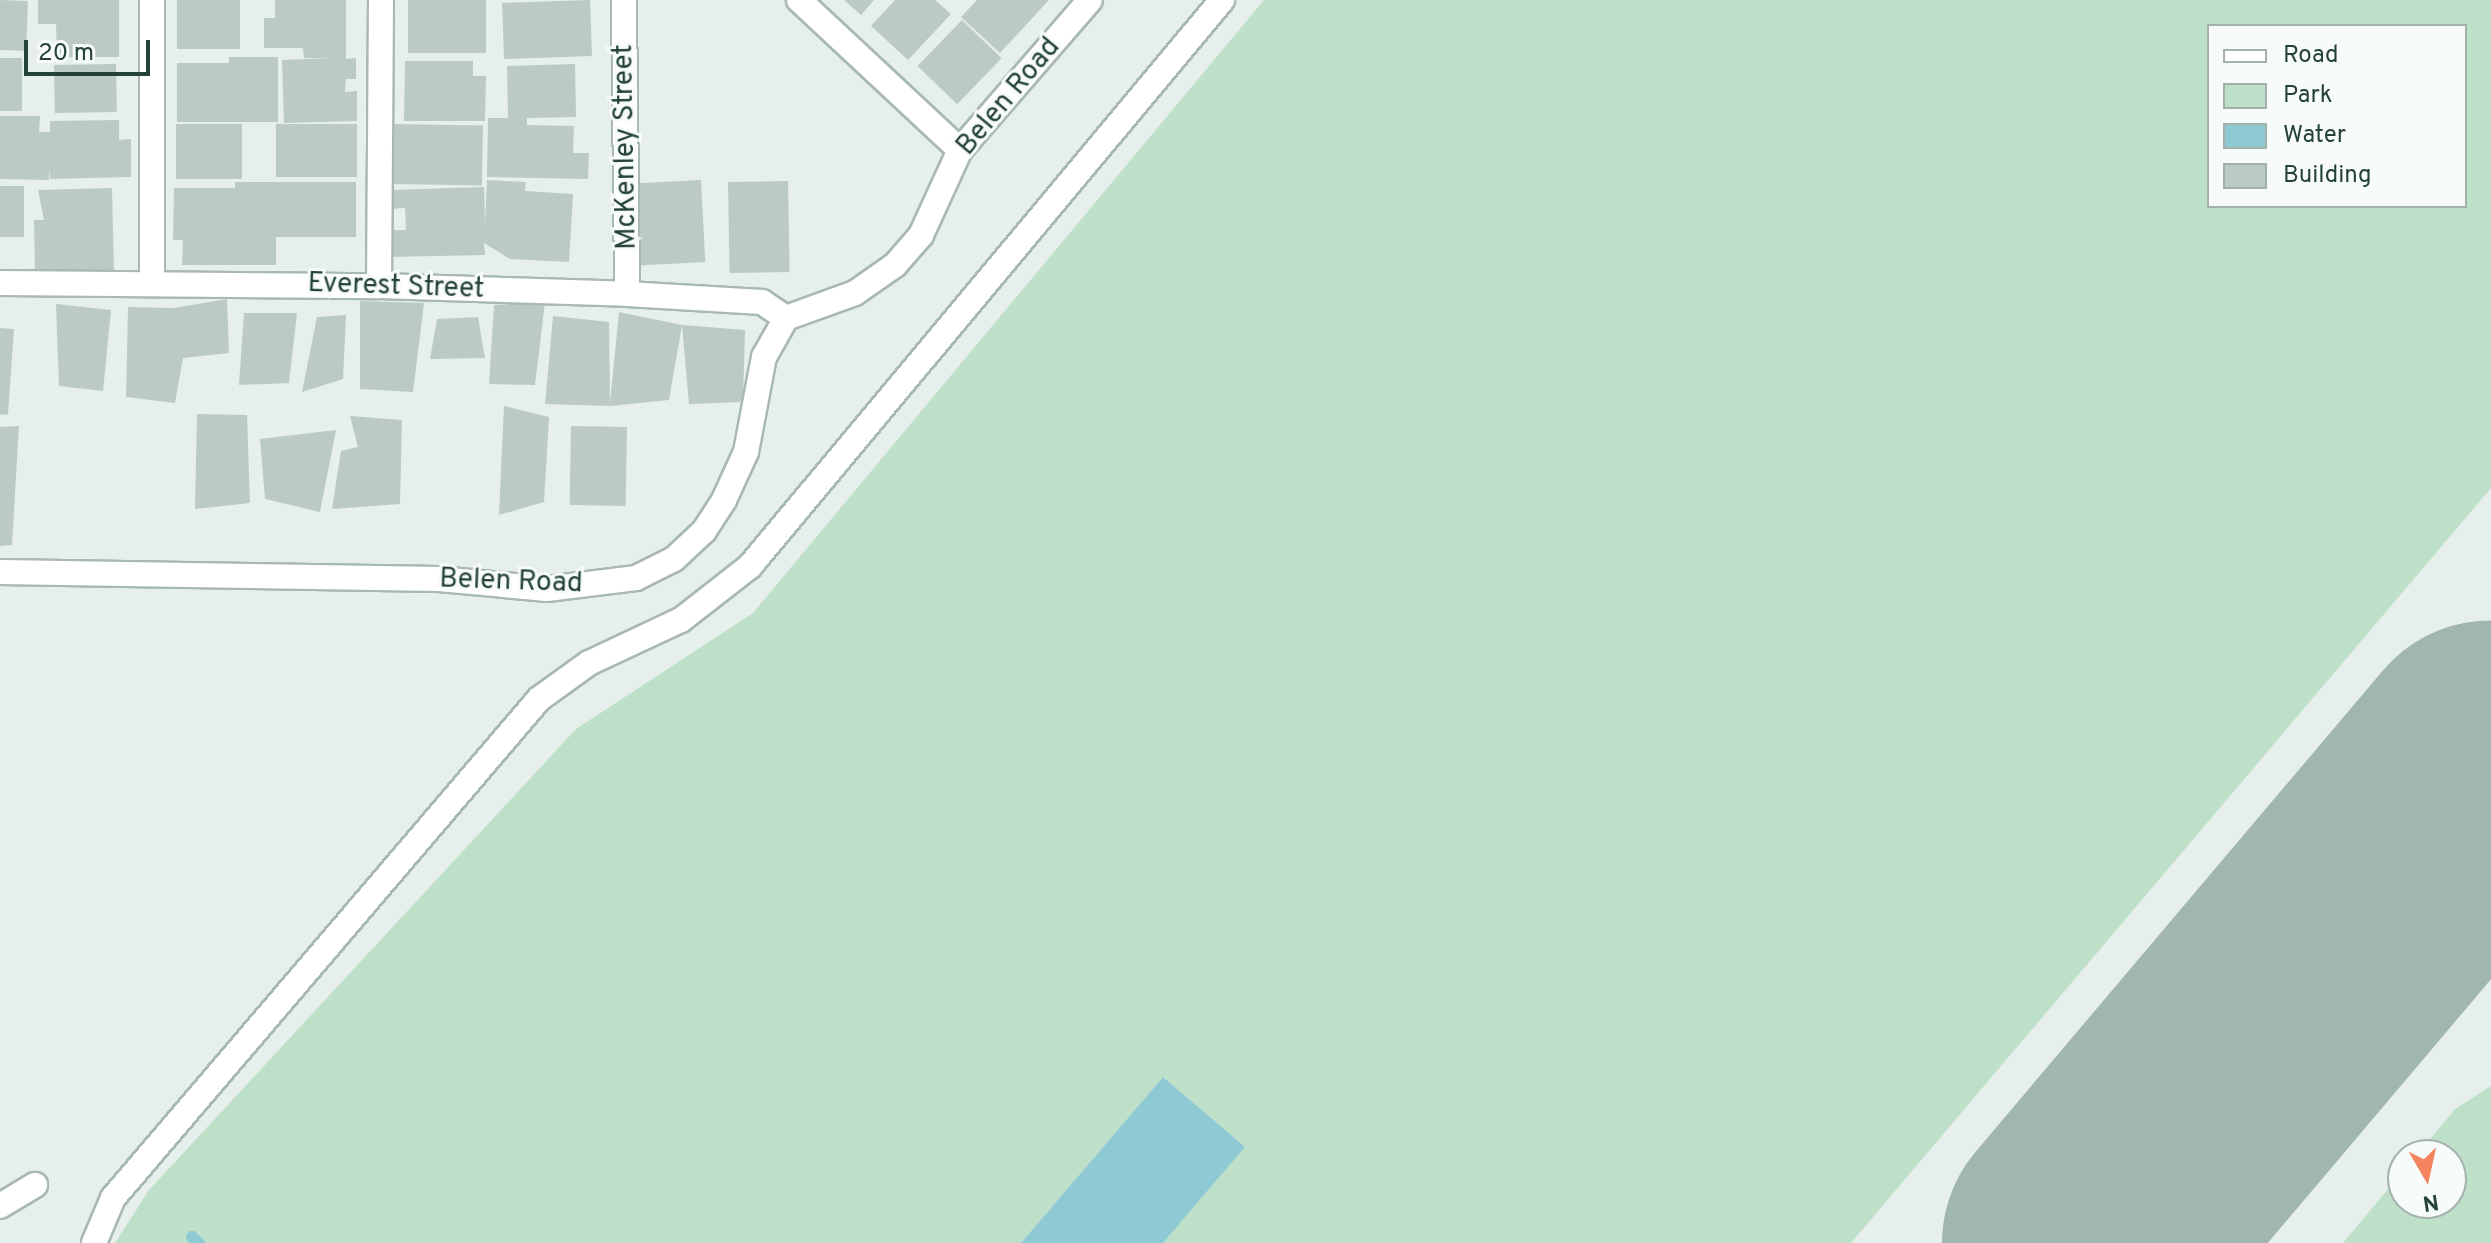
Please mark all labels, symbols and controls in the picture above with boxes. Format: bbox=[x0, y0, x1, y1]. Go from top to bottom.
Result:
scale bar bbox=[28, 24, 154, 74]
legend bbox=[2207, 24, 2467, 208]
street label: Belen Road bbox=[950, 31, 1068, 163]
text: 20 m bbox=[38, 39, 94, 69]
text: Road bbox=[2283, 41, 2339, 71]
street label: McKenley Street bbox=[607, 44, 645, 250]
text: Park bbox=[2283, 81, 2333, 111]
text: Water bbox=[2283, 121, 2346, 151]
text: Building bbox=[2283, 161, 2372, 191]
street label: Everest Street bbox=[307, 267, 485, 307]
street label: Belen Road bbox=[439, 563, 583, 601]
north arrow bbox=[2387, 1139, 2467, 1219]
text: N bbox=[2421, 1187, 2440, 1216]

